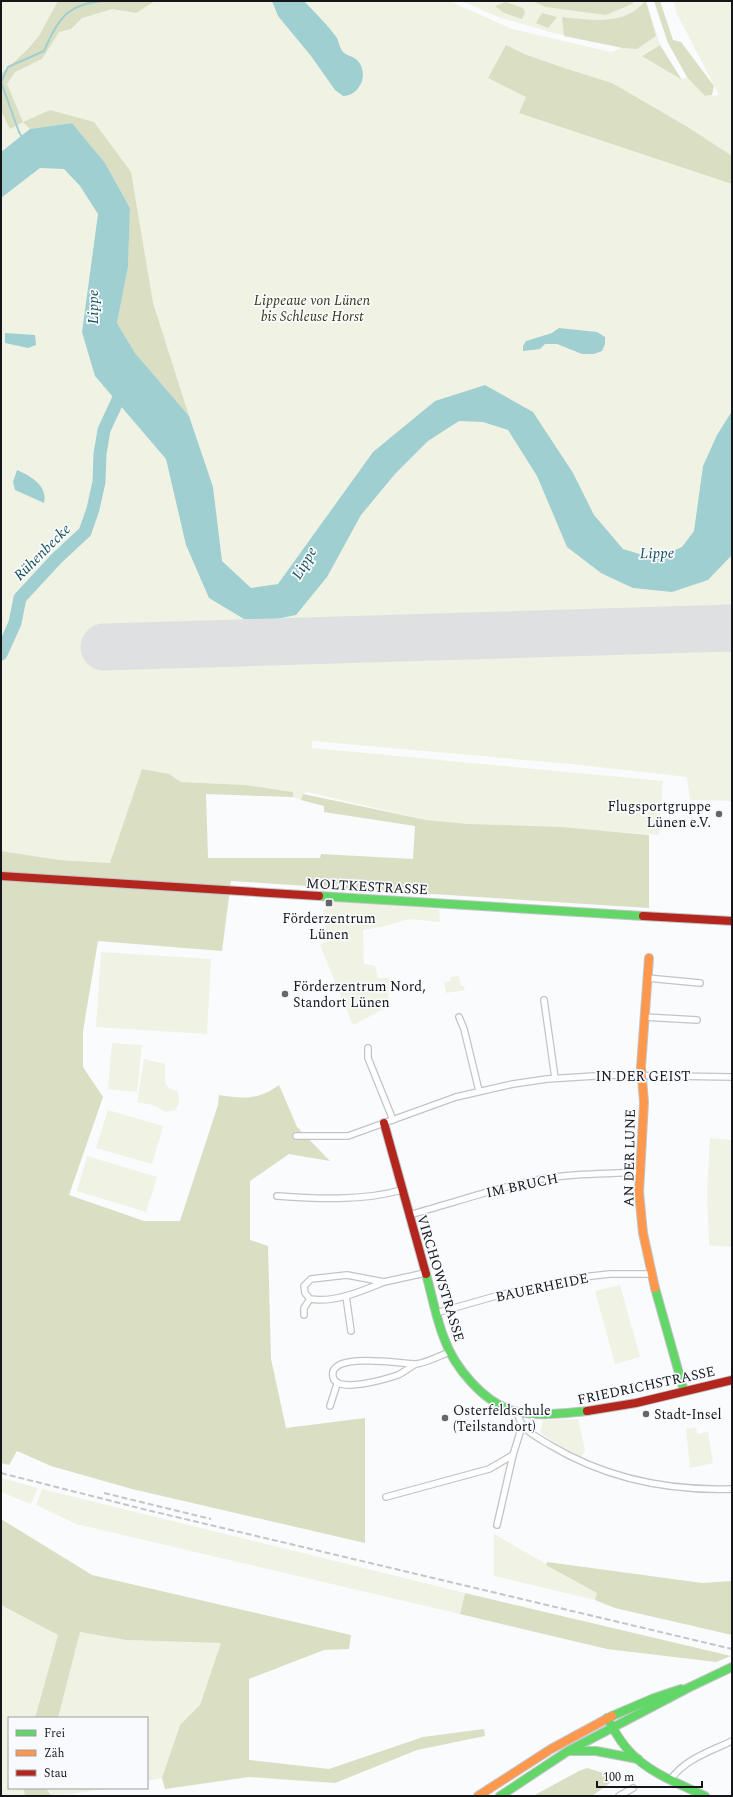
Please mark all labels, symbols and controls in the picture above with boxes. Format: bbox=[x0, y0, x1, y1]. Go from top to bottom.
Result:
water label: Lippe bbox=[82, 289, 105, 324]
park label: Lippeaue von Lünen bis Schleuse Horst bbox=[254, 290, 371, 327]
water label: Rühenbecke bbox=[8, 518, 77, 586]
water label: Lippe bbox=[286, 542, 323, 584]
water label: Lippe bbox=[639, 542, 675, 565]
place label: Flugsportgruppe Lünen e.V. bbox=[607, 796, 711, 833]
marker: Flugsportgruppe Lünen e.V. bbox=[714, 809, 724, 819]
street label: MOLTKESTRASSE bbox=[305, 873, 428, 900]
marker: Förderzentrum Lünen bbox=[324, 898, 334, 908]
place label: Förderzentrum Lünen bbox=[282, 908, 376, 945]
place label: Förderzentrum Nord, Standort Lünen bbox=[293, 976, 426, 1013]
marker: Förderzentrum Nord, Standort Lünen bbox=[280, 989, 290, 999]
street label: IN DER GEIST bbox=[595, 1066, 691, 1087]
street label: AN DER LUNE bbox=[618, 1109, 641, 1207]
street label: IM BRUCH bbox=[484, 1168, 560, 1203]
street label: VIRCHOWSTRASSE bbox=[411, 1212, 470, 1344]
street label: BAUERHEIDE bbox=[494, 1267, 591, 1308]
street label: FRIEDRICHSTRASSE bbox=[575, 1361, 717, 1410]
place label: Osterfeldschule (Teilstandort) bbox=[453, 1400, 551, 1437]
place label: Stadt-Insel bbox=[654, 1404, 722, 1425]
marker: Stadt-Insel bbox=[641, 1409, 651, 1419]
marker: Osterfeldschule (Teilstandort) bbox=[440, 1413, 450, 1423]
legend bbox=[8, 1717, 148, 1789]
text: Frei bbox=[44, 1724, 66, 1743]
text: Zäh bbox=[44, 1744, 65, 1763]
scale bar bbox=[597, 1763, 702, 1789]
text: Stau bbox=[44, 1764, 68, 1783]
text: 100 m bbox=[603, 1768, 634, 1787]

